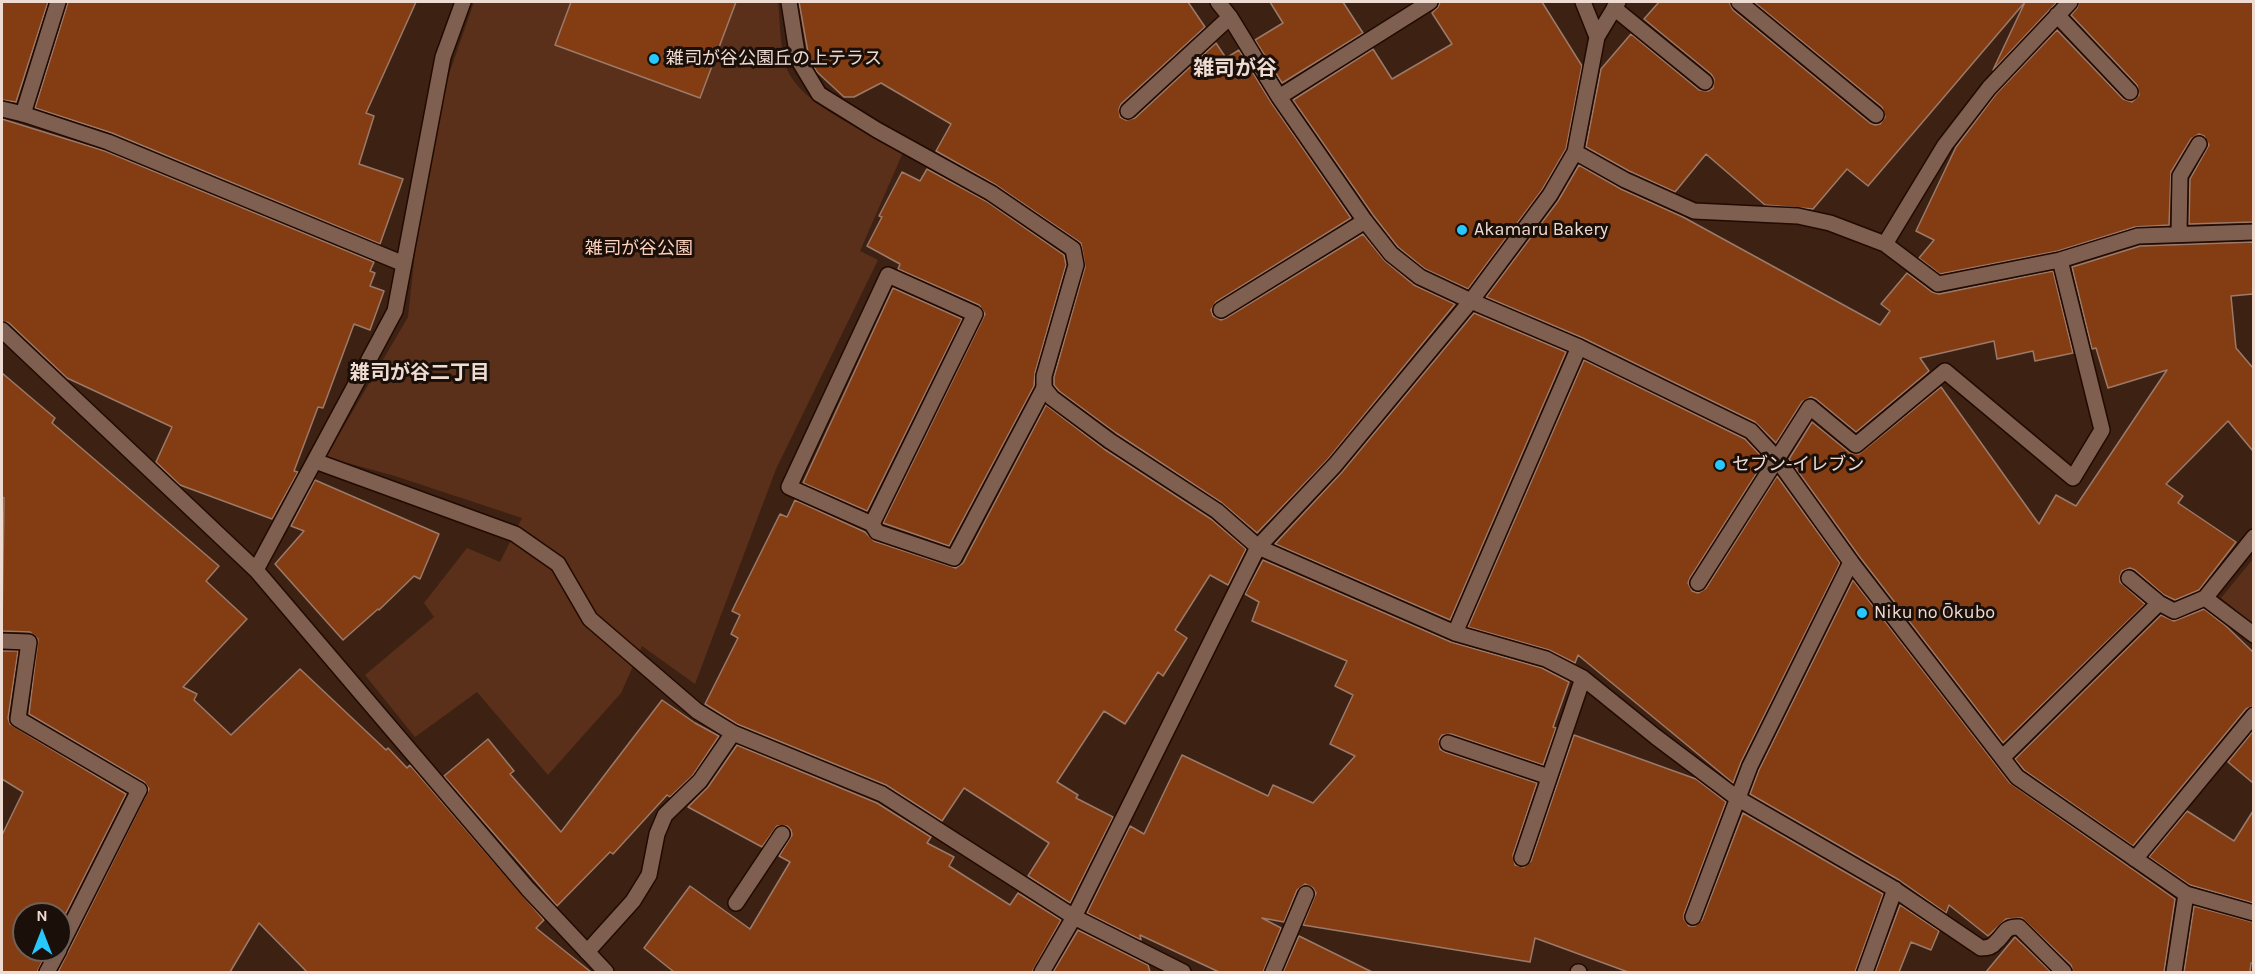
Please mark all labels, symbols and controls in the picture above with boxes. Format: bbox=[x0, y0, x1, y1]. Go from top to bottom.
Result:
place label: 雑司が谷公園丘の上テラス bbox=[666, 48, 882, 70]
marker: 雑司が谷公園丘の上テラス bbox=[647, 52, 661, 66]
district label: 雑司が谷 bbox=[1193, 56, 1277, 82]
place label: Akamaru Bakery bbox=[1474, 219, 1608, 241]
marker: Akamaru Bakery bbox=[1455, 223, 1469, 237]
park label: 雑司が谷公園 bbox=[585, 238, 693, 260]
district label: 雑司が谷二丁目 bbox=[350, 361, 490, 385]
place label: セブン-イレブン bbox=[1732, 454, 1864, 476]
marker: セブン-イレブン bbox=[1713, 458, 1727, 472]
place label: Niku no Ōkubo bbox=[1874, 602, 1995, 624]
marker: Niku no Ōkubo bbox=[1855, 606, 1869, 620]
north arrow bbox=[12, 902, 72, 962]
text: N bbox=[36, 906, 48, 925]

